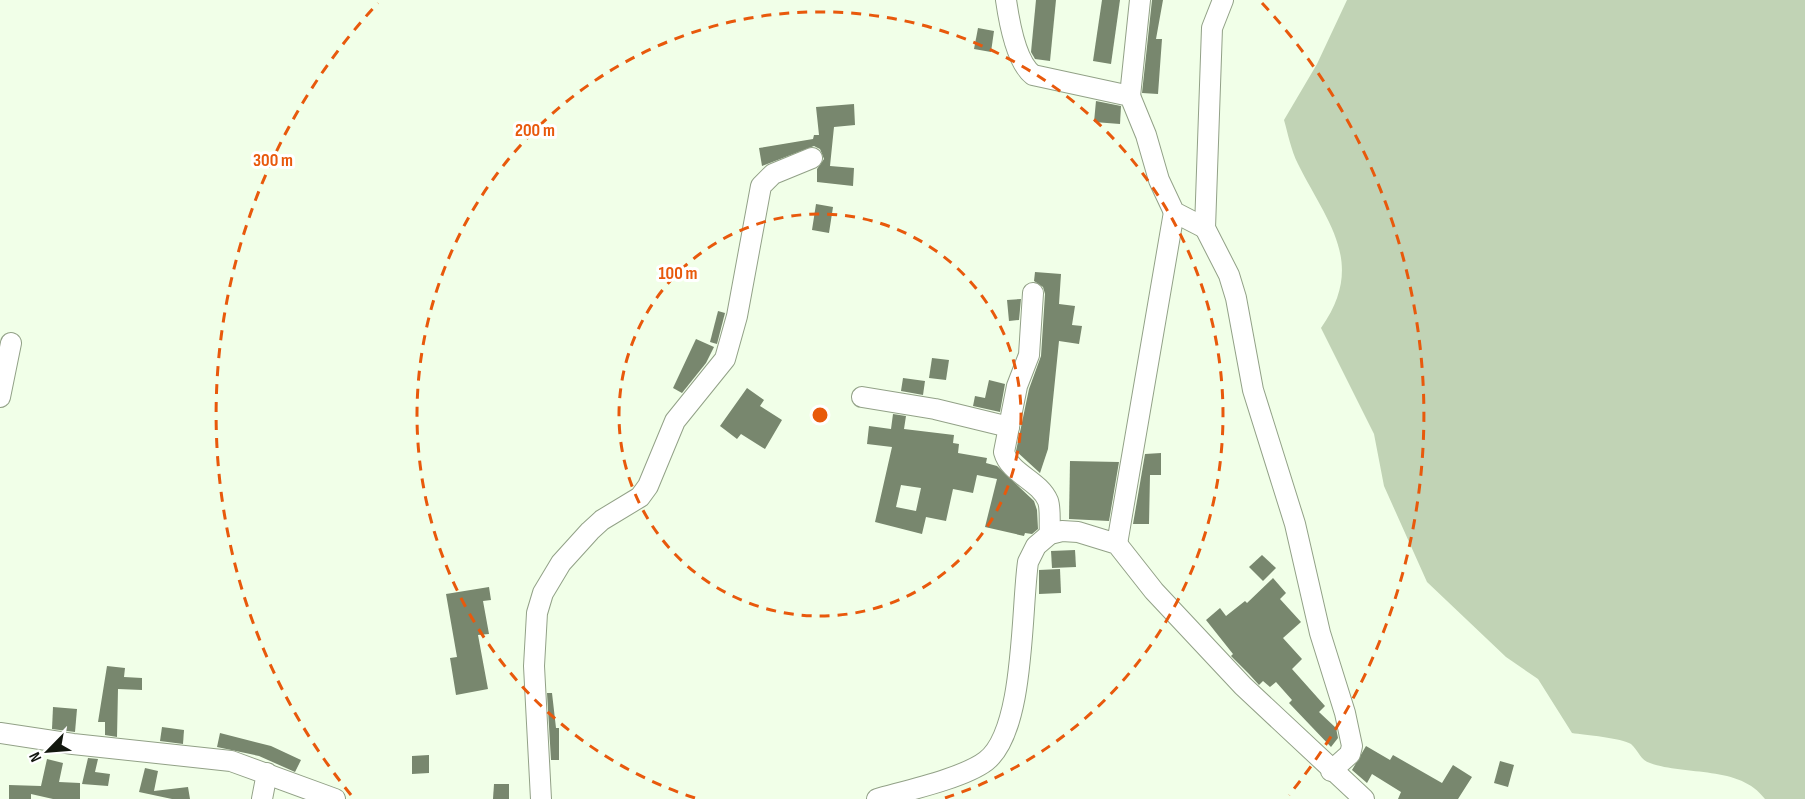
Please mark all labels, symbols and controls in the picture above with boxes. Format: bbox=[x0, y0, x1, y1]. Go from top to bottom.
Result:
text: 200 m bbox=[515, 120, 555, 141]
text: 300 m bbox=[253, 150, 293, 171]
text: 100 m bbox=[659, 263, 698, 284]
centre of rings bbox=[810, 405, 830, 425]
north arrow bbox=[18, 721, 78, 781]
text: N bbox=[25, 749, 46, 765]

